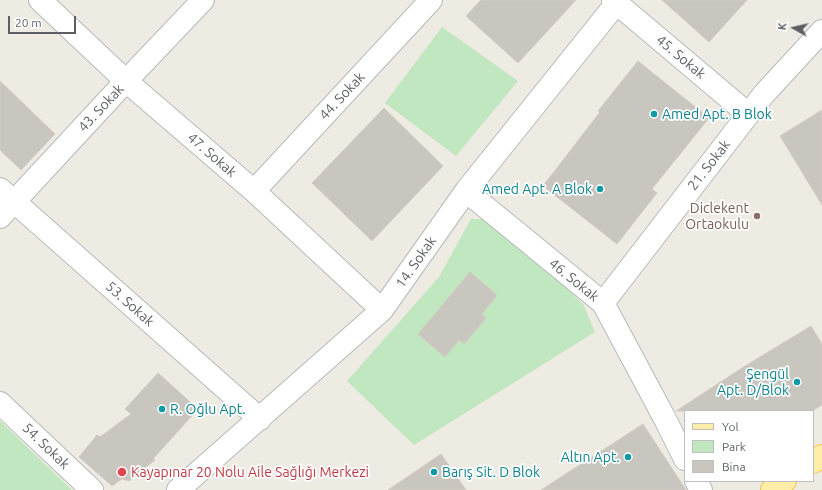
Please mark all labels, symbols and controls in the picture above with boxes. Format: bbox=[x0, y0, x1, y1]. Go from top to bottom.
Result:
scale bar bbox=[10, 8, 78, 34]
north arrow bbox=[774, 8, 814, 48]
text: 20 m bbox=[15, 16, 42, 29]
text: K bbox=[776, 22, 789, 31]
street label: 45. Sokak bbox=[653, 32, 709, 82]
street label: 44. Sokak bbox=[316, 69, 368, 123]
street label: 43. Sokak bbox=[75, 81, 127, 135]
place label: Amed Apt. B Blok bbox=[662, 106, 772, 122]
marker: Amed Apt. B Blok bbox=[649, 109, 659, 119]
street label: 47. Sokak bbox=[184, 129, 240, 181]
street label: 21. Sokak bbox=[684, 136, 734, 194]
place label: Amed Apt. A Blok bbox=[482, 181, 592, 197]
marker: Amed Apt. A Blok bbox=[595, 184, 605, 194]
place label: Diclekent Ortaokulu bbox=[685, 200, 749, 232]
marker: Diclekent Ortaokulu bbox=[752, 211, 762, 221]
street label: 14. Sokak bbox=[392, 233, 440, 291]
street label: 46. Sokak bbox=[546, 255, 602, 305]
street label: 53. Sokak bbox=[102, 278, 158, 330]
place label: Şengül Apt. D/Blok bbox=[717, 366, 789, 398]
marker: Şengül Apt. D/Blok bbox=[792, 377, 802, 387]
place label: R. Oğlu Apt. bbox=[170, 401, 246, 417]
marker: R. Oğlu Apt. bbox=[157, 404, 167, 414]
legend bbox=[684, 410, 814, 482]
street label: 54. Sokak bbox=[19, 419, 73, 473]
text: Yol bbox=[722, 420, 739, 433]
text: Park bbox=[722, 440, 746, 453]
place label: Altın Apt. bbox=[561, 449, 620, 465]
marker: Altın Apt. bbox=[623, 452, 633, 462]
text: Bina bbox=[722, 460, 746, 473]
place label: Kayapınar 20 Nolu Aile Sağlığı Merkezi bbox=[131, 464, 369, 480]
place label: Barış Sit. D Blok bbox=[442, 464, 540, 480]
marker: Kayapınar 20 Nolu Aile Sağlığı Merkezi bbox=[116, 466, 128, 478]
marker: Barış Sit. D Blok bbox=[429, 467, 439, 477]

